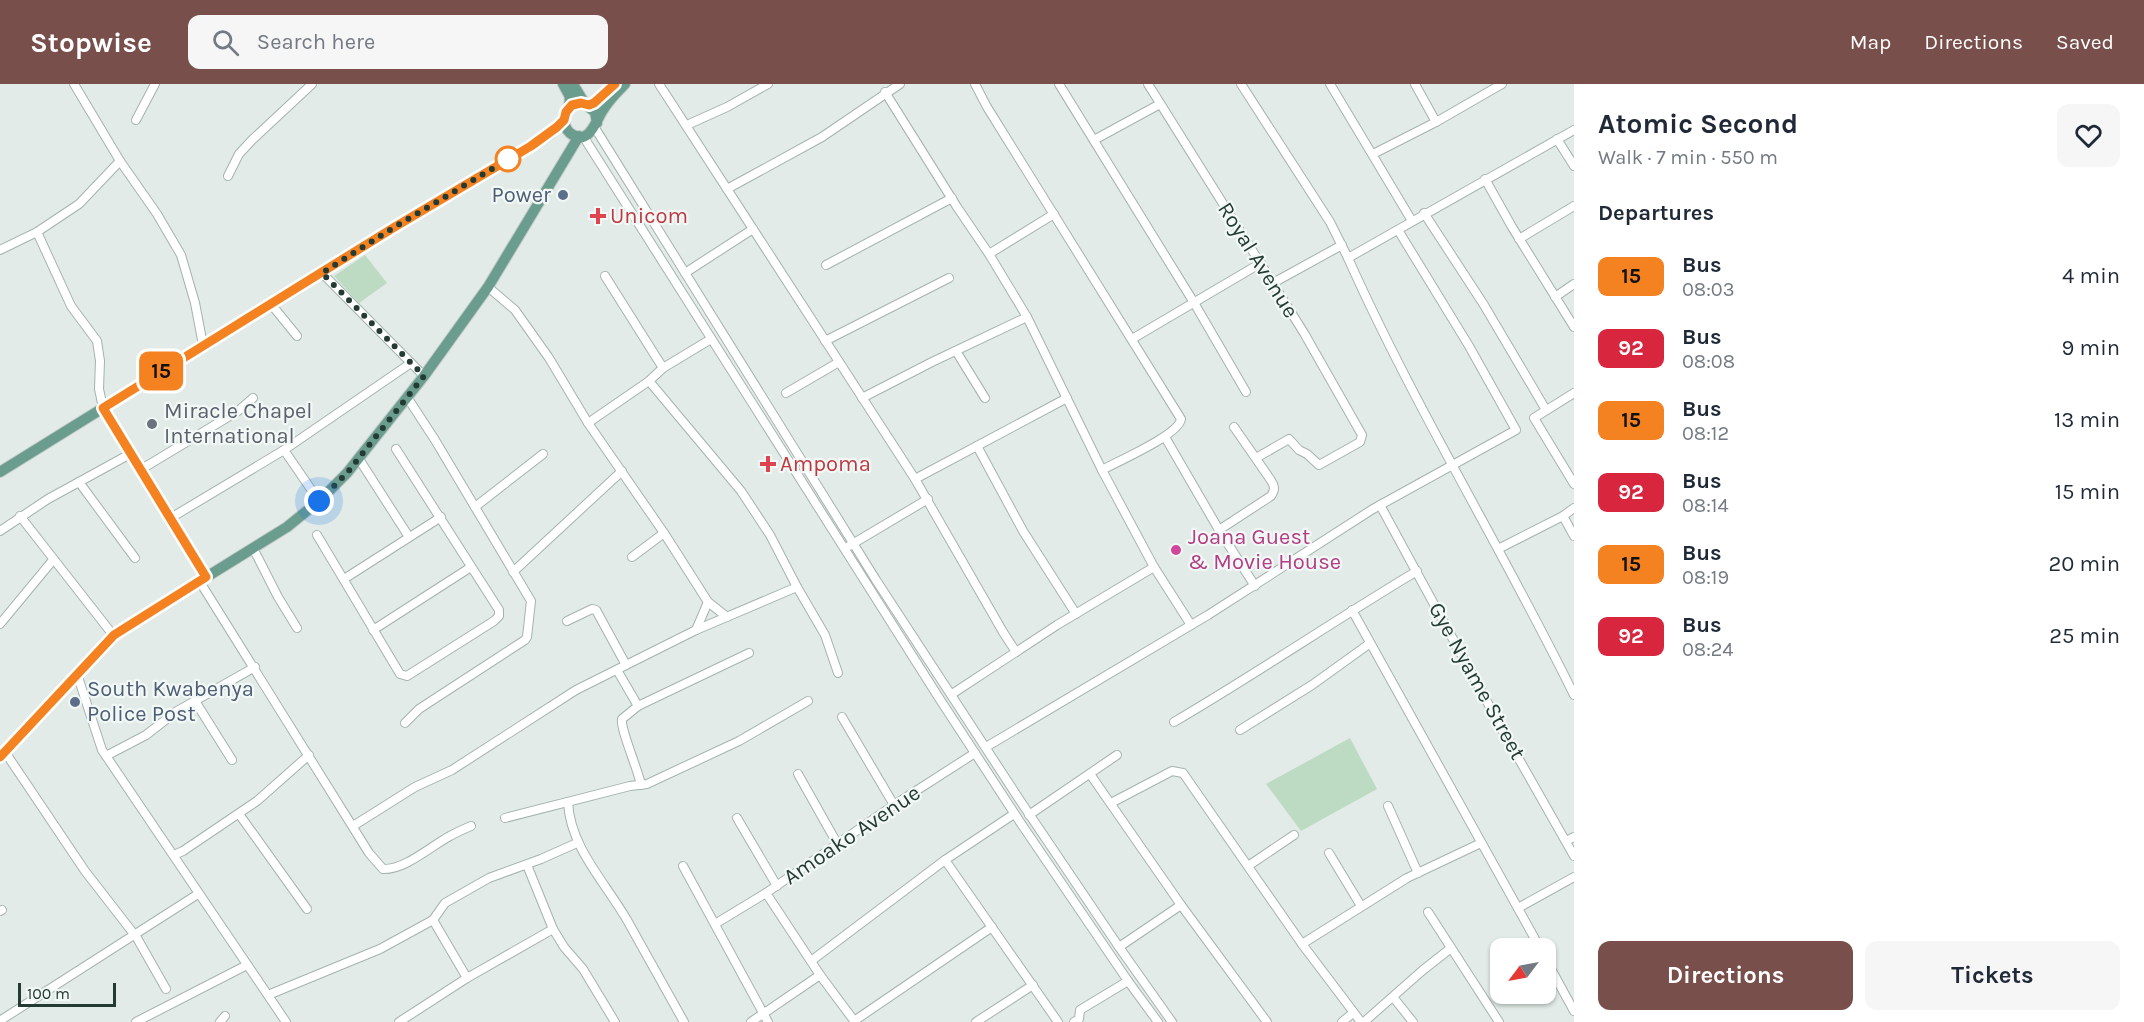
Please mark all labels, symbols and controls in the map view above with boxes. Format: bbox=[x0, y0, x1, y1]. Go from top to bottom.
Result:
search box bbox=[188, 15, 608, 69]
text: Stopwise bbox=[30, 26, 152, 59]
icon: search bbox=[209, 26, 242, 59]
text: Search here bbox=[257, 29, 375, 55]
text: Map bbox=[1850, 30, 1891, 54]
text: Directions bbox=[1924, 30, 2023, 54]
text: Saved bbox=[2056, 30, 2114, 54]
button: heart bbox=[2057, 104, 2120, 167]
text: Atomic Second bbox=[1598, 107, 1798, 140]
unlabelled marker bbox=[495, 146, 521, 172]
text: Walk · 7 min · 550 m bbox=[1598, 146, 1778, 169]
place label: Power bbox=[492, 182, 551, 208]
marker: Power bbox=[556, 188, 570, 202]
street label: Royal Avenue bbox=[1212, 197, 1304, 323]
text: Departures bbox=[1598, 200, 1714, 226]
place label: Unicom bbox=[610, 203, 688, 229]
marker: Unicom bbox=[591, 209, 605, 223]
text: Bus bbox=[1682, 252, 1722, 278]
text: 4 min bbox=[2062, 263, 2120, 289]
text: 15 bbox=[1621, 264, 1641, 288]
text: 08:03 bbox=[1682, 278, 1734, 301]
text: Bus bbox=[1682, 324, 1722, 350]
text: 9 min bbox=[2062, 335, 2120, 361]
text: 92 bbox=[1618, 336, 1644, 360]
text: 08:08 bbox=[1682, 350, 1735, 373]
line badge: 15 bbox=[134, 352, 188, 390]
text: 15 bbox=[151, 359, 171, 383]
text: Bus bbox=[1682, 396, 1722, 422]
place label: Miracle Chapel International bbox=[164, 398, 312, 449]
text: 13 min bbox=[2054, 407, 2120, 433]
text: 15 bbox=[1621, 408, 1641, 432]
marker: Miracle Chapel International bbox=[145, 417, 159, 431]
text: 08:12 bbox=[1682, 422, 1729, 445]
place label: Ampoma bbox=[780, 451, 871, 477]
marker: Ampoma bbox=[761, 457, 775, 471]
text: Bus bbox=[1682, 468, 1722, 494]
text: 15 min bbox=[2055, 479, 2120, 505]
text: 92 bbox=[1618, 480, 1644, 504]
your location bbox=[304, 486, 334, 516]
text: 08:14 bbox=[1682, 494, 1729, 517]
place label: Joana Guest & Movie House bbox=[1188, 524, 1341, 575]
text: Bus bbox=[1682, 540, 1722, 566]
marker: Joana Guest & Movie House bbox=[1169, 543, 1183, 557]
text: 20 min bbox=[2049, 551, 2120, 577]
text: 15 bbox=[1621, 552, 1641, 576]
text: 08:19 bbox=[1682, 566, 1729, 589]
street label: Gye Nyame Street bbox=[1423, 598, 1531, 764]
text: Bus bbox=[1682, 612, 1722, 638]
text: 25 min bbox=[2049, 623, 2120, 649]
text: 92 bbox=[1618, 624, 1644, 648]
text: 08:24 bbox=[1682, 638, 1734, 661]
place label: South Kwabenya Police Post bbox=[87, 676, 254, 727]
marker: South Kwabenya Police Post bbox=[68, 695, 82, 709]
street label: Amoako Avenue bbox=[779, 780, 925, 890]
north arrow bbox=[1490, 938, 1556, 1004]
map controls bbox=[1490, 938, 1556, 1004]
button: Directions bbox=[1598, 941, 1853, 1010]
button: Tickets bbox=[1865, 941, 2120, 1010]
scale bar bbox=[18, 980, 116, 1008]
text: 100 m bbox=[27, 984, 70, 1003]

